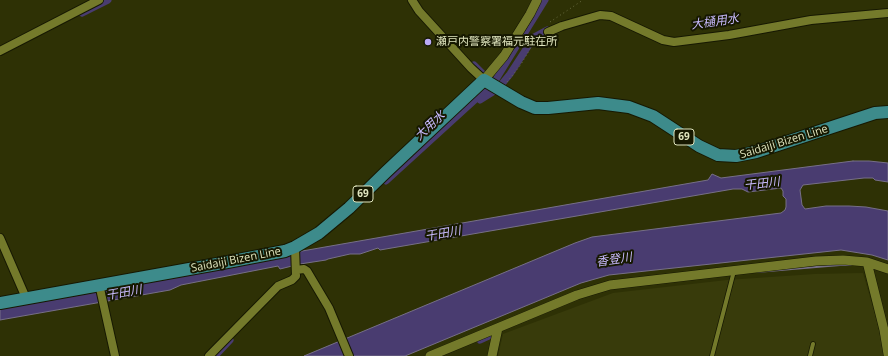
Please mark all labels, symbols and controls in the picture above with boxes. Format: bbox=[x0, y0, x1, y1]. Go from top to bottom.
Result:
water label: 大樋用水 bbox=[690, 12, 740, 32]
place label: 瀬戸内警察署福元駐在所 bbox=[436, 35, 557, 49]
marker: 瀬戸内警察署福元駐在所 bbox=[423, 37, 433, 47]
water label: 大用水 bbox=[412, 108, 448, 144]
street label: Saidaiji Bizen Line bbox=[738, 122, 830, 162]
road number: 69 bbox=[674, 129, 694, 145]
water label: 干田川 bbox=[743, 175, 781, 193]
road number: 69 bbox=[353, 186, 373, 202]
water label: 干田川 bbox=[424, 224, 462, 244]
street label: Saidaiji Bizen Line bbox=[190, 245, 282, 275]
water label: 香登川 bbox=[595, 250, 633, 270]
water label: 干田川 bbox=[105, 283, 143, 303]

